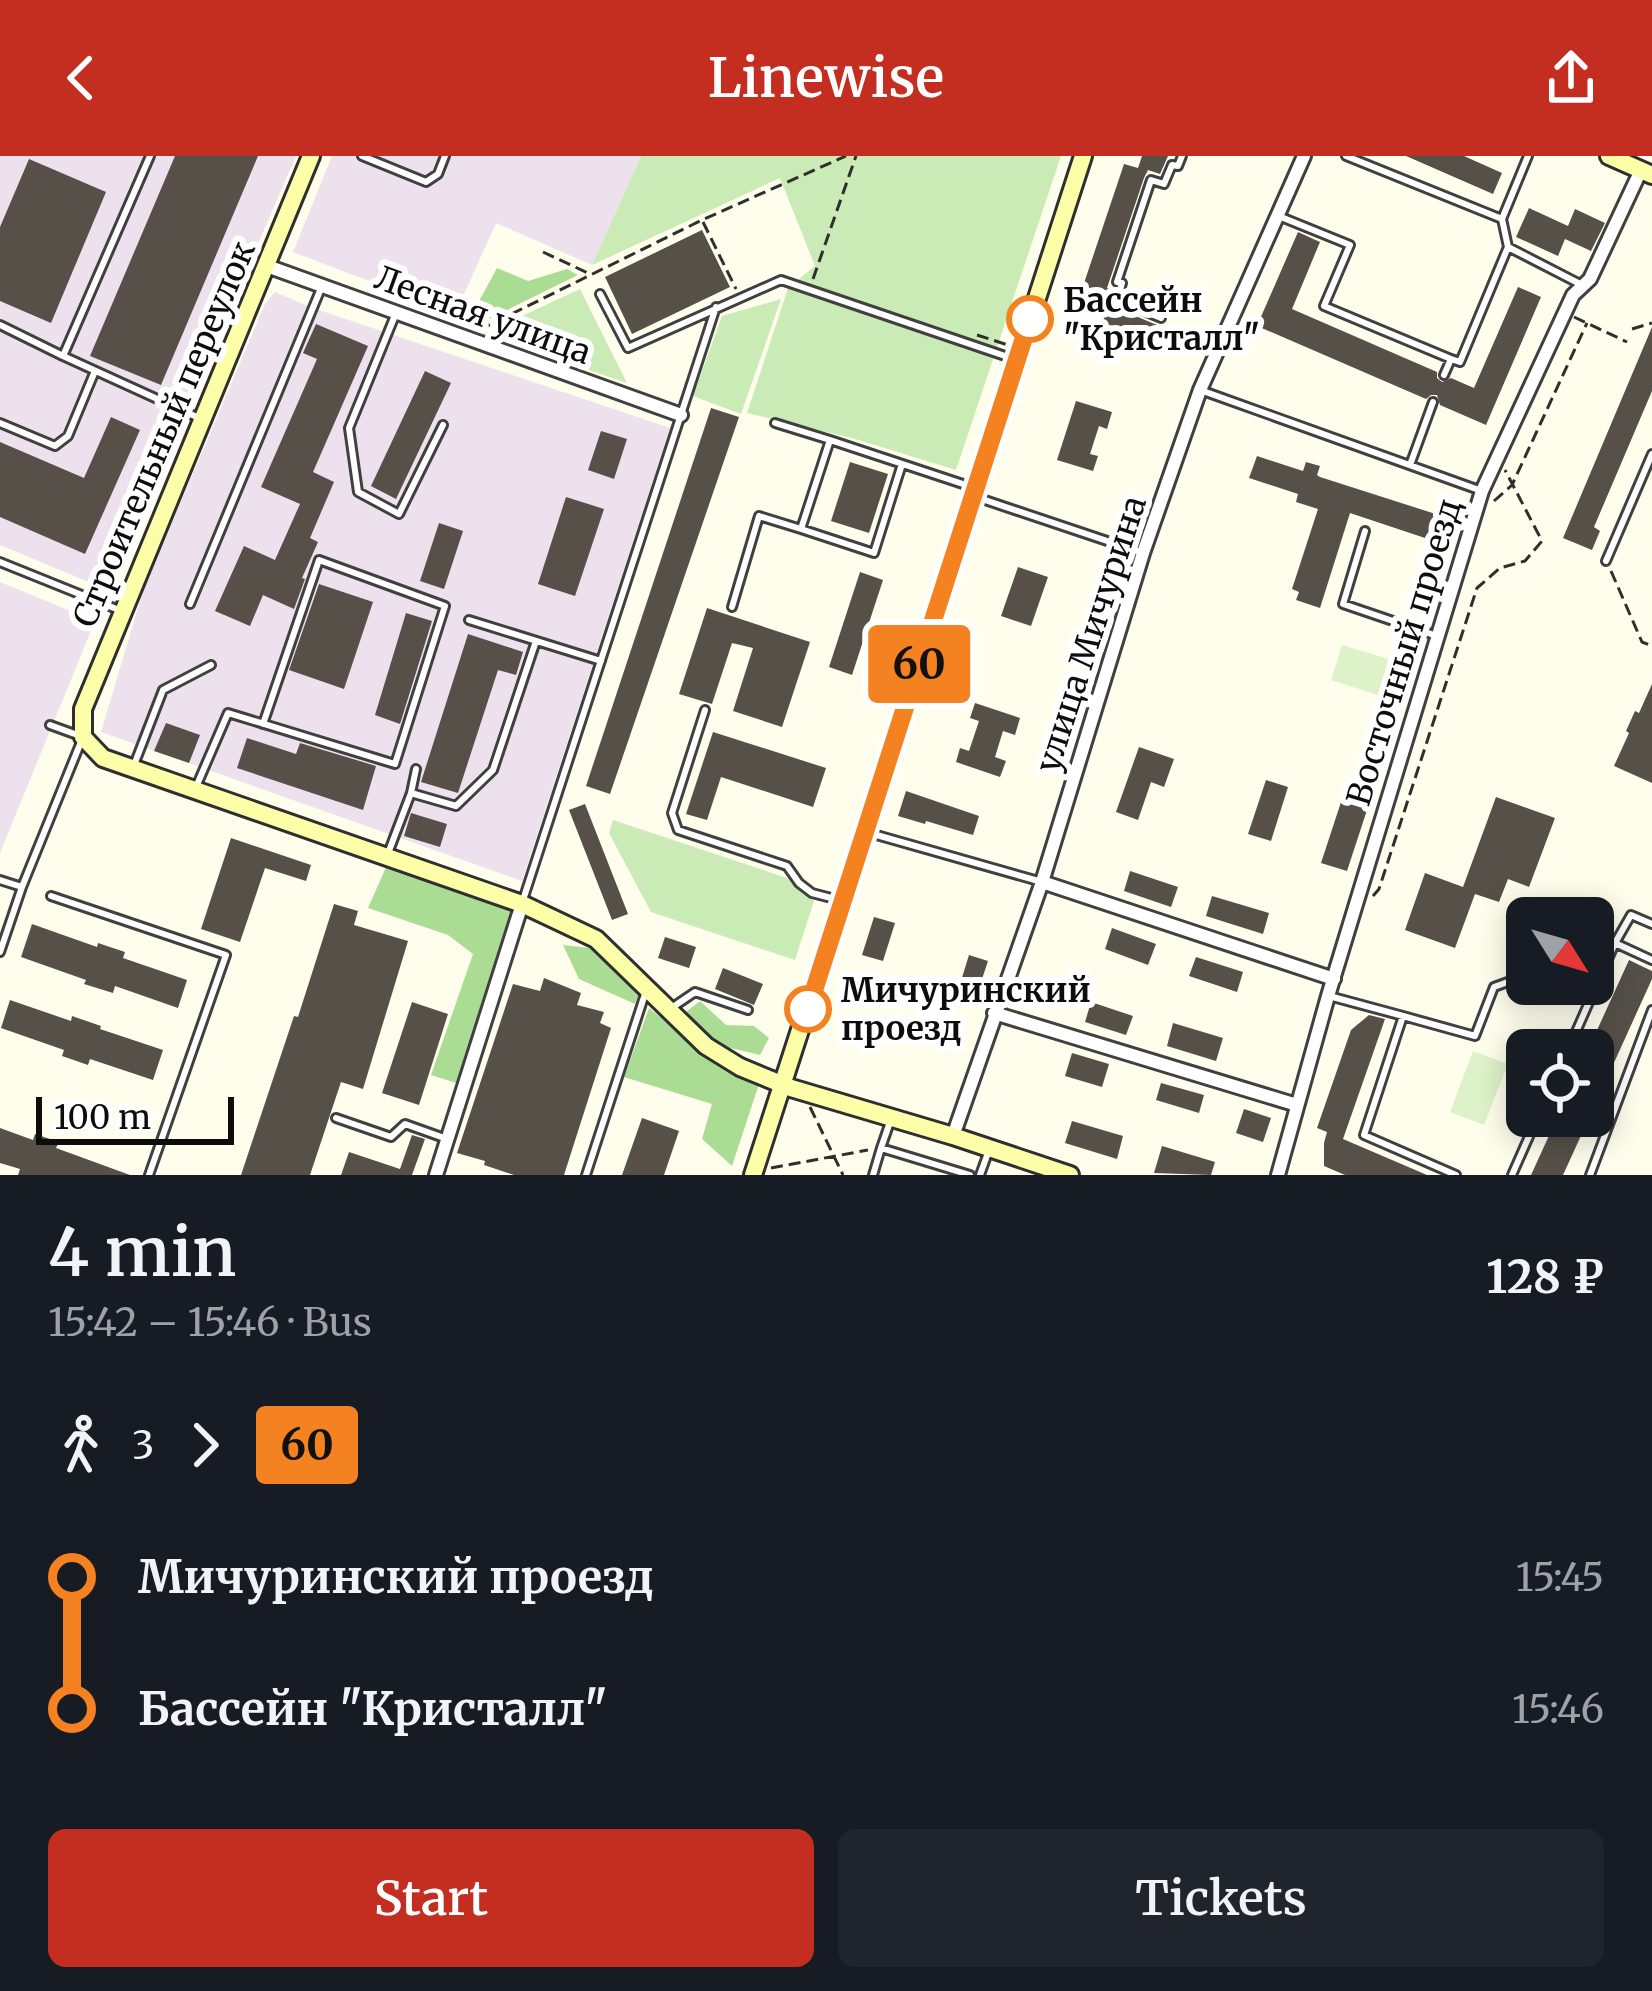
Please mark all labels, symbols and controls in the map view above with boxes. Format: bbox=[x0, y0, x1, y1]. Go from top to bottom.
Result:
text: Linewise bbox=[708, 44, 944, 112]
icon: back bbox=[48, 45, 114, 111]
icon: share bbox=[1538, 45, 1604, 111]
street label: Строительный переулок bbox=[64, 235, 264, 633]
street label: Лесная улица bbox=[369, 257, 597, 373]
place label: Бассейн "Кристалл" bbox=[1063, 280, 1260, 359]
marker: Бассейн "Кристалл" bbox=[1008, 297, 1052, 341]
street label: улица Мичурина bbox=[1027, 491, 1155, 777]
street label: Восточный проезд bbox=[1338, 494, 1470, 810]
line badge: 60 bbox=[865, 625, 973, 703]
text: 60 bbox=[892, 638, 946, 690]
north arrow bbox=[1506, 897, 1614, 1005]
map controls bbox=[1506, 897, 1614, 1137]
place label: Мичуринский проезд bbox=[841, 970, 1091, 1049]
marker: Мичуринский проезд bbox=[786, 987, 830, 1031]
button: locate bbox=[1506, 1029, 1614, 1137]
scale bar bbox=[36, 1091, 234, 1144]
text: 100 m bbox=[54, 1097, 151, 1138]
text: 4 min bbox=[48, 1211, 237, 1294]
text: 128 ₽ bbox=[1486, 1249, 1604, 1305]
text: 15:42 – 15:46 · Bus bbox=[48, 1298, 372, 1347]
icon: walk bbox=[48, 1412, 114, 1478]
icon: forward bbox=[172, 1412, 238, 1478]
text: 60 bbox=[280, 1419, 334, 1471]
text: 3 bbox=[132, 1421, 154, 1470]
text: Мичуринский проезд bbox=[138, 1549, 654, 1605]
text: 15:45 bbox=[1516, 1553, 1604, 1602]
text: Бассейн "Кристалл" bbox=[138, 1681, 607, 1737]
text: 15:46 bbox=[1512, 1685, 1604, 1734]
button: Start bbox=[48, 1829, 814, 1967]
button: Tickets bbox=[838, 1829, 1604, 1967]

